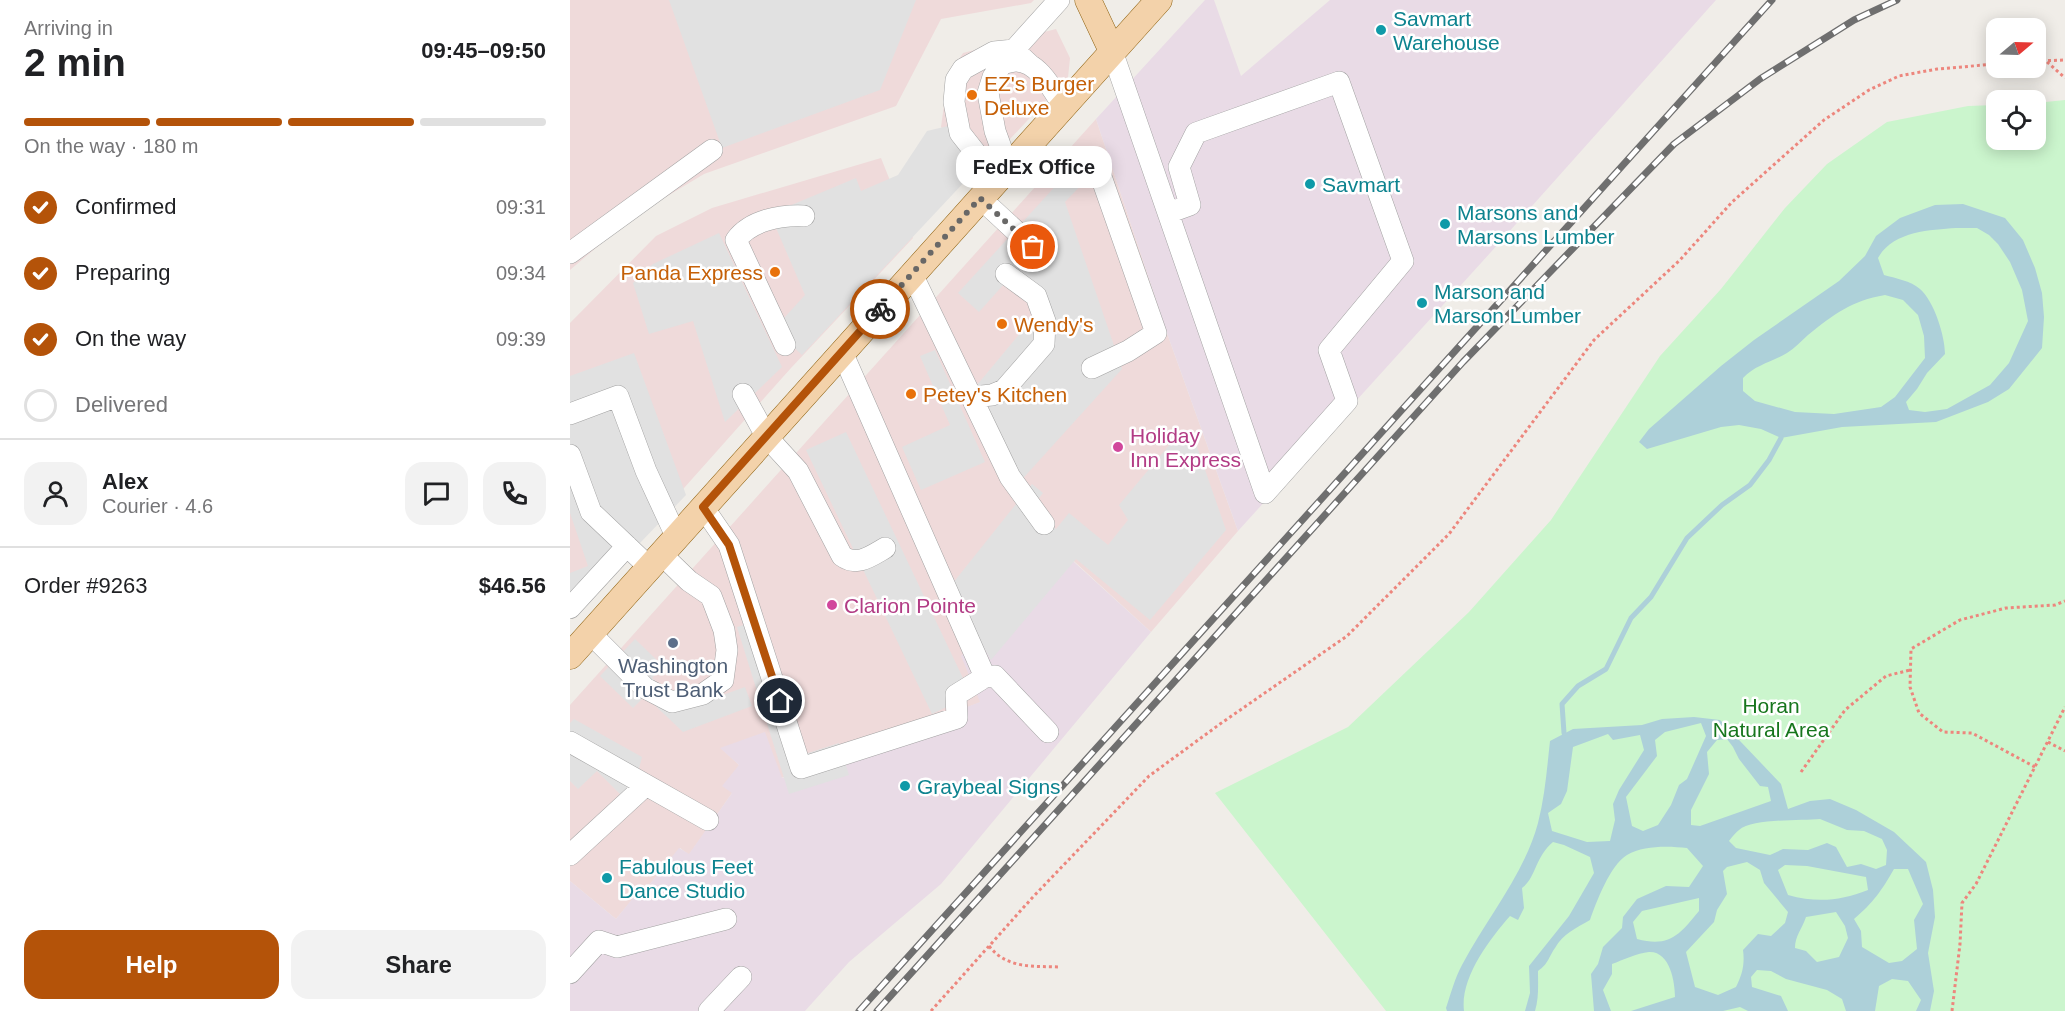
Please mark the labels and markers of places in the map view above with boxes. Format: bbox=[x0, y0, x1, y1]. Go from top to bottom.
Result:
place label: Savmart Warehouse bbox=[1393, 7, 1500, 54]
marker: Savmart Warehouse bbox=[1374, 23, 1388, 37]
place label: EZ's Burger Deluxe bbox=[984, 72, 1094, 119]
marker: EZ's Burger Deluxe bbox=[965, 88, 979, 102]
callout: FedEx Office bbox=[955, 145, 1111, 187]
place label: Savmart bbox=[1322, 173, 1400, 196]
marker: Savmart bbox=[1303, 177, 1317, 191]
place label: Marsons and Marsons Lumber bbox=[1457, 201, 1615, 248]
marker: Marsons and Marsons Lumber bbox=[1438, 217, 1452, 231]
pin bbox=[1007, 221, 1058, 272]
place label: Panda Express bbox=[621, 261, 763, 284]
marker: Panda Express bbox=[768, 265, 782, 279]
place label: Marson and Marson Lumber bbox=[1434, 280, 1581, 327]
marker: Marson and Marson Lumber bbox=[1415, 296, 1429, 310]
place label: Wendy's bbox=[1014, 313, 1094, 336]
marker: Wendy's bbox=[995, 317, 1009, 331]
place label: Petey's Kitchen bbox=[923, 383, 1067, 406]
marker: Petey's Kitchen bbox=[904, 387, 918, 401]
place label: Holiday Inn Express bbox=[1130, 424, 1241, 471]
marker: Holiday Inn Express bbox=[1111, 440, 1125, 454]
place label: Clarion Pointe bbox=[844, 594, 976, 617]
marker: Clarion Pointe bbox=[825, 598, 839, 612]
marker: Washington Trust Bank bbox=[666, 636, 680, 650]
place label: Washington Trust Bank bbox=[618, 654, 728, 701]
pin bbox=[754, 675, 805, 726]
place label: Graybeal Signs bbox=[917, 775, 1061, 798]
marker: Graybeal Signs bbox=[898, 779, 912, 793]
place label: Fabulous Feet Dance Studio bbox=[619, 855, 753, 902]
marker: Fabulous Feet Dance Studio bbox=[600, 871, 614, 885]

